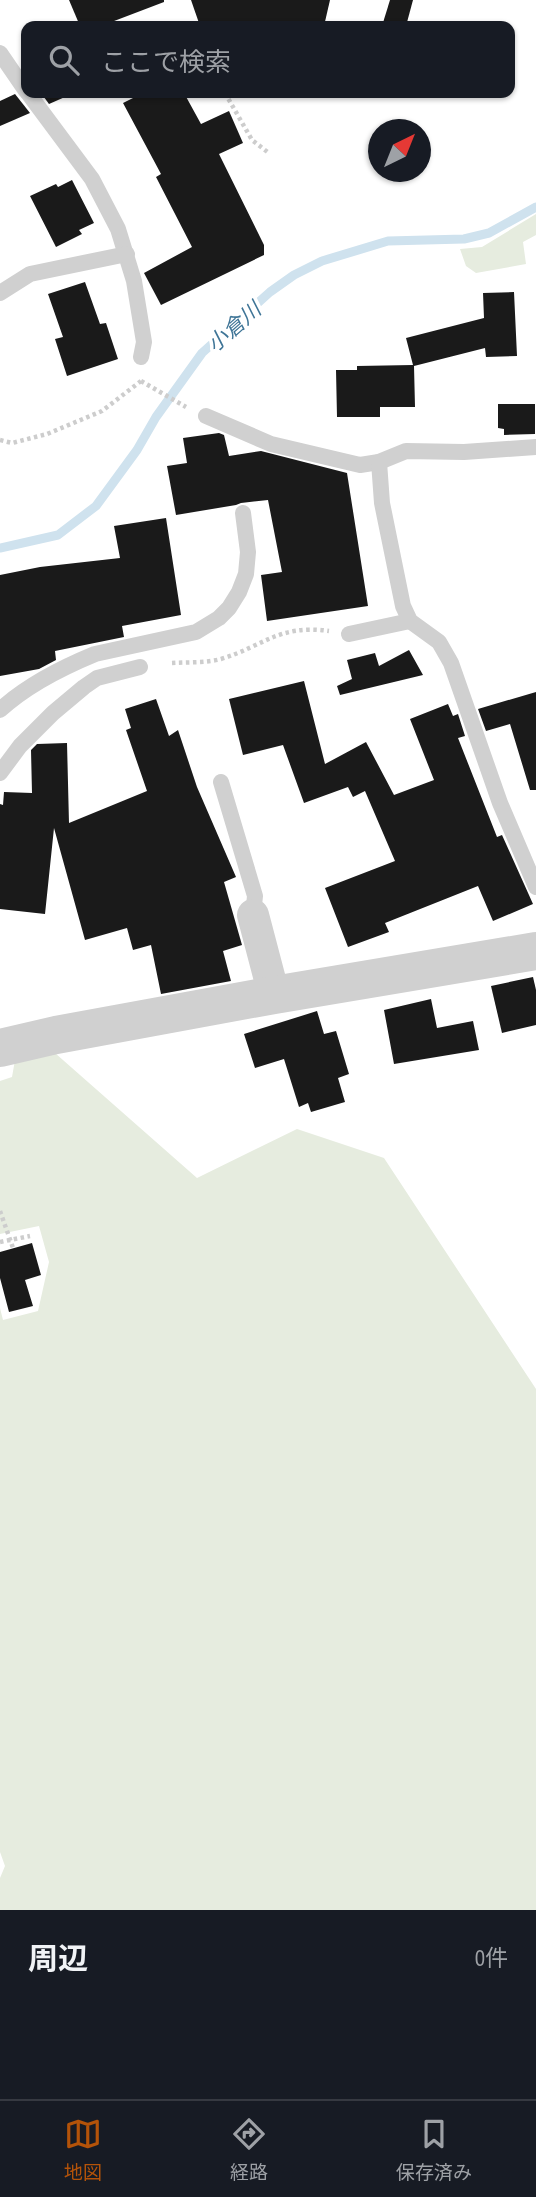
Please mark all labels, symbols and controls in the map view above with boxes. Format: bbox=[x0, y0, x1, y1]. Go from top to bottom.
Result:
search box bbox=[21, 21, 515, 98]
icon: search bbox=[45, 41, 83, 79]
text: ここで検索 bbox=[101, 45, 231, 78]
north arrow bbox=[368, 119, 431, 182]
water label: 小倉川 bbox=[201, 294, 268, 357]
text: 周辺 bbox=[28, 1938, 88, 1977]
text: 0件 bbox=[475, 1943, 508, 1972]
tab: 地図 bbox=[64, 2115, 102, 2184]
tab: 経路 bbox=[230, 2115, 268, 2184]
tab: 保存済み bbox=[396, 2115, 472, 2184]

